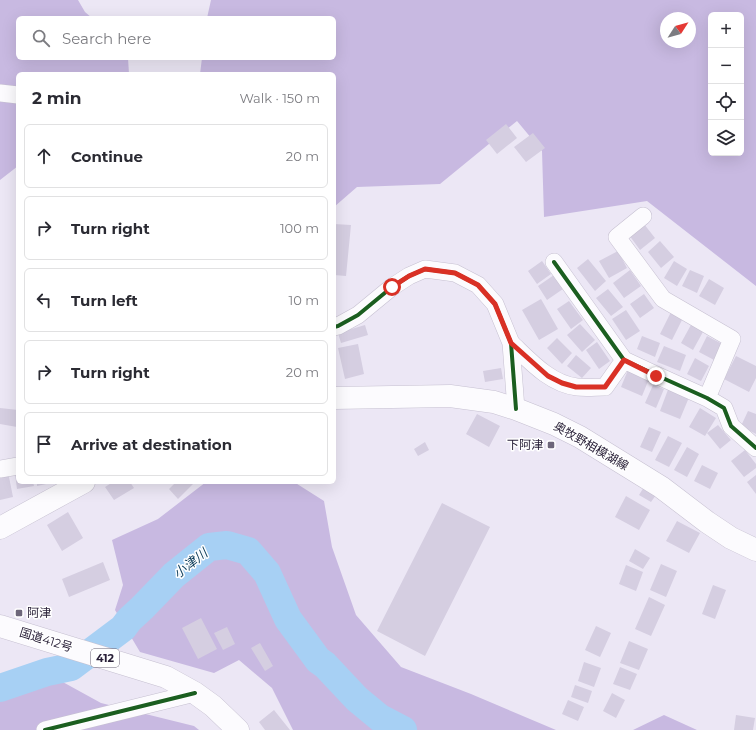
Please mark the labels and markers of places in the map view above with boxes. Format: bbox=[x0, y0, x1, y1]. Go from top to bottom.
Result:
place label: 下阿津 bbox=[507, 437, 543, 452]
marker: 下阿津 bbox=[546, 440, 556, 450]
place label: 阿津 bbox=[27, 605, 51, 620]
marker: 阿津 bbox=[14, 608, 24, 618]

